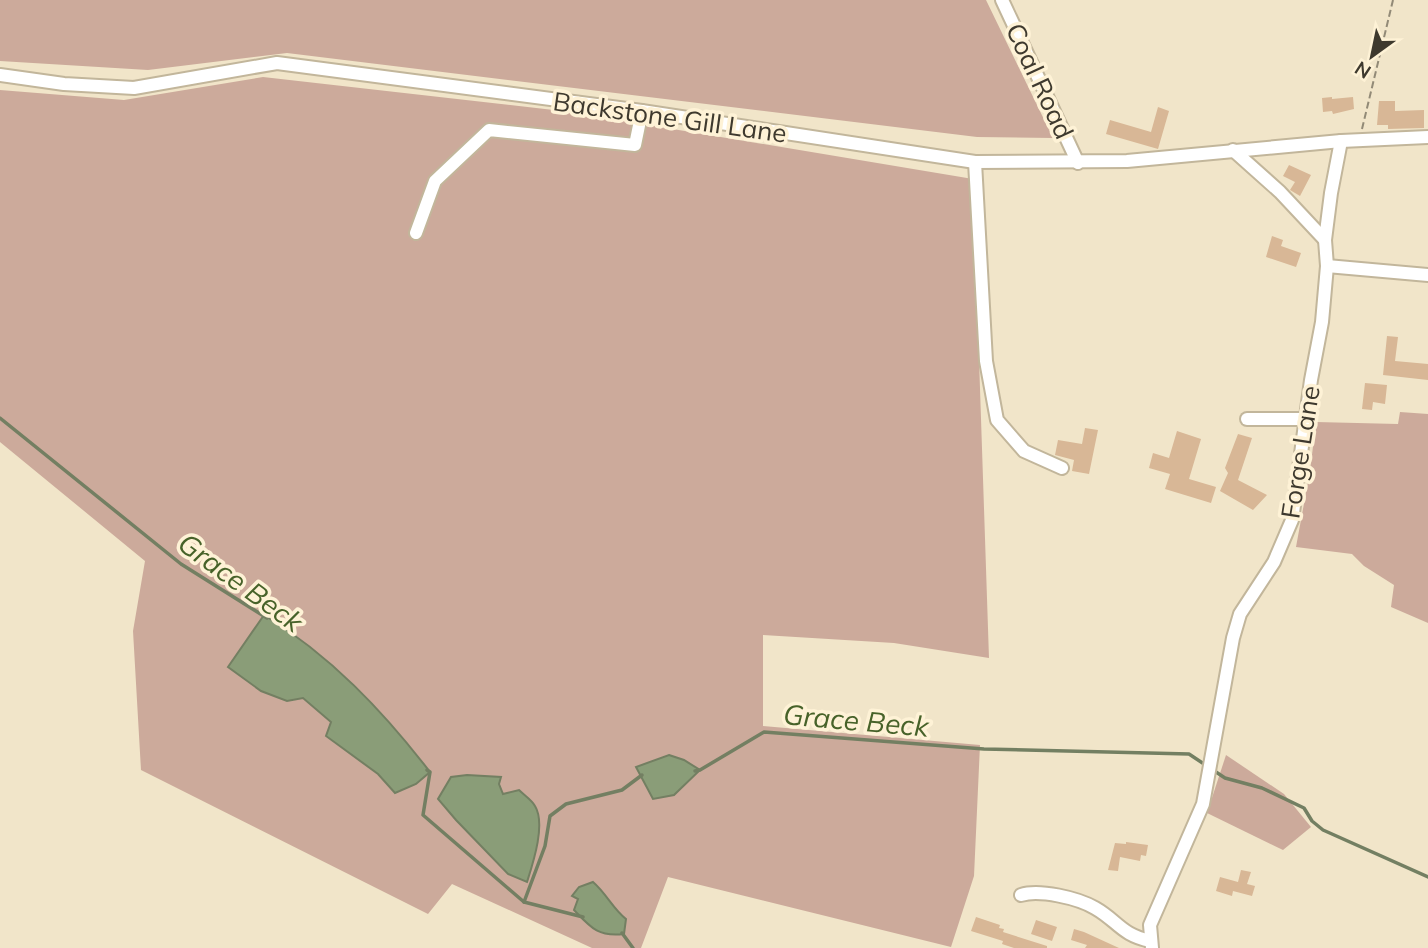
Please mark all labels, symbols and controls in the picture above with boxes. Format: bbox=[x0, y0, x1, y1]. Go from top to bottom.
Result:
street label: Coal Road bbox=[999, 18, 1081, 144]
north arrow bbox=[1337, 21, 1407, 91]
text: N bbox=[1350, 56, 1375, 84]
street label: Backstone Gill Lane bbox=[551, 84, 789, 150]
street label: Forge Lane bbox=[1273, 383, 1327, 521]
water label: Grace Beck bbox=[172, 525, 312, 640]
water label: Grace Beck bbox=[782, 696, 932, 744]

